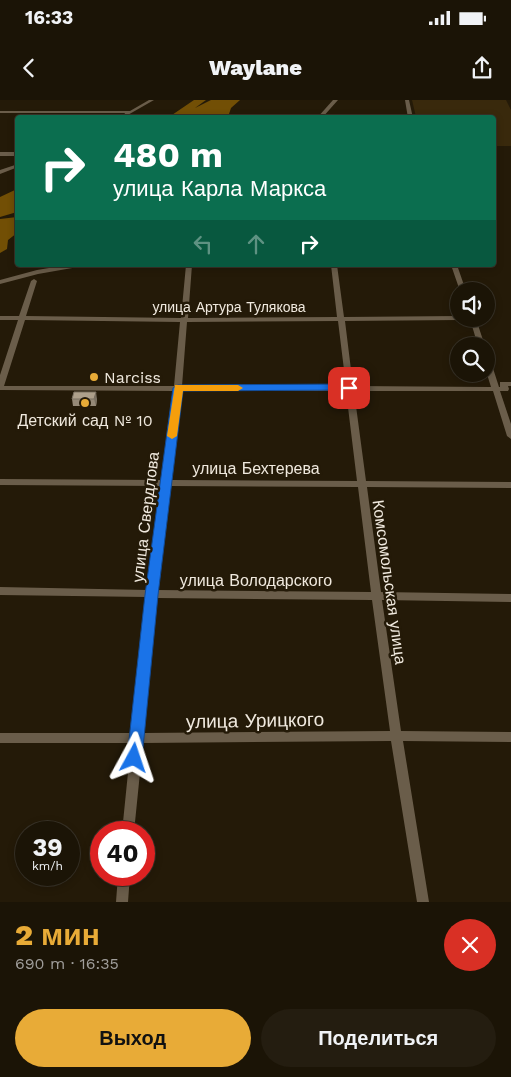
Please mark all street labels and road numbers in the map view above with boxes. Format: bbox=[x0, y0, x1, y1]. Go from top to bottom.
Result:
street label: улица Артура Тулякова bbox=[152, 299, 306, 315]
street label: улица Свердлова bbox=[128, 450, 163, 584]
street label: улица Бехтерева bbox=[192, 459, 320, 478]
street label: Комсомольская улица bbox=[369, 499, 410, 666]
street label: улица Володарского bbox=[180, 571, 332, 590]
street label: улица Урицкого bbox=[186, 708, 324, 733]

